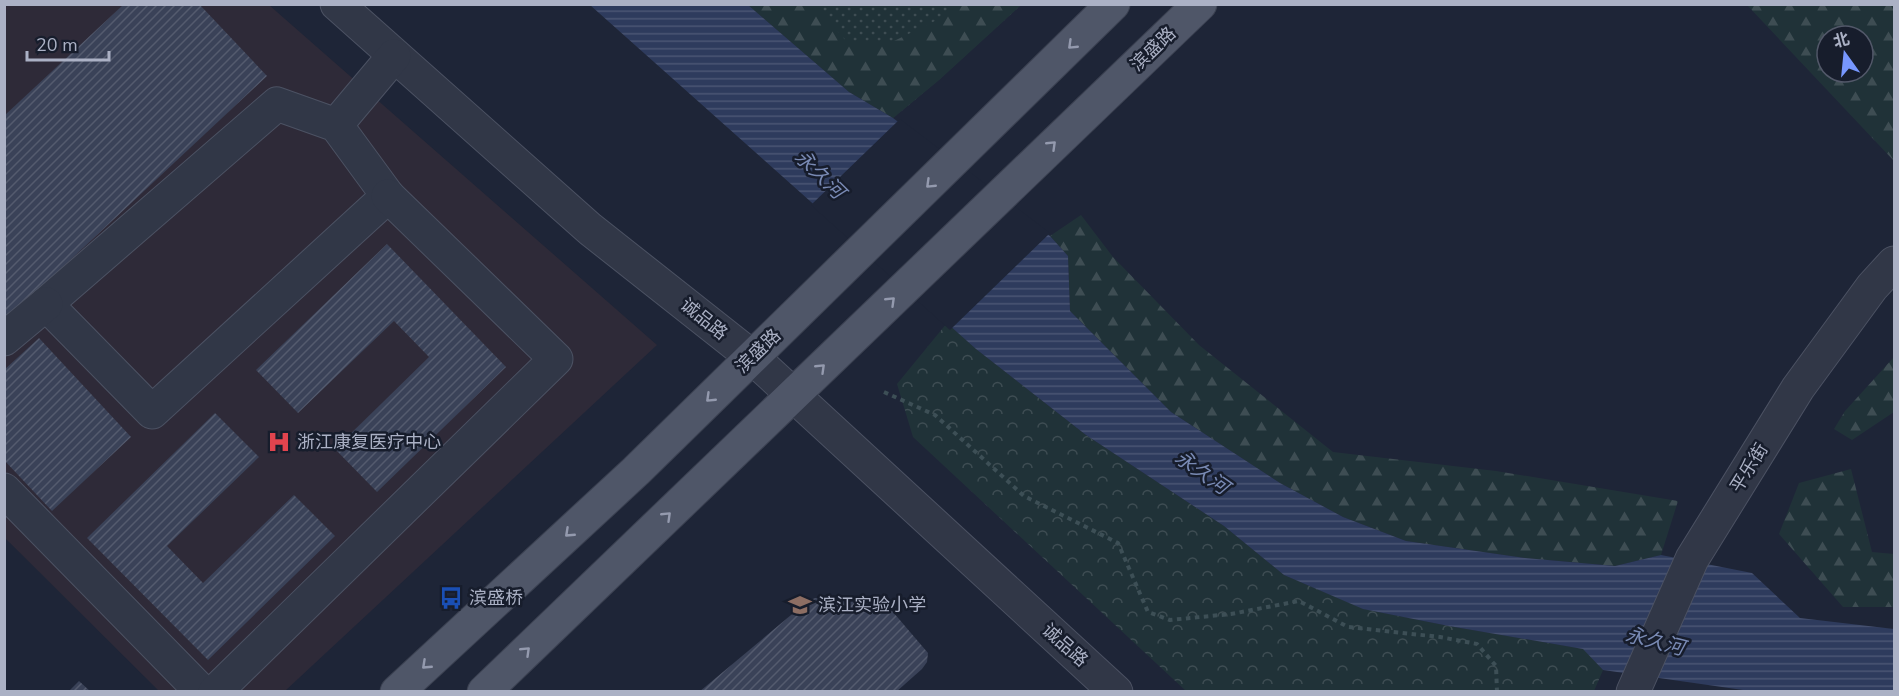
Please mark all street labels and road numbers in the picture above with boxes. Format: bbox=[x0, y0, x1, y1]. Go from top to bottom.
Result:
street label: 滨盛路 bbox=[1125, 22, 1181, 76]
street label: 诚品路 bbox=[675, 293, 733, 345]
street label: 滨盛路 bbox=[730, 324, 786, 378]
street label: 平乐街 bbox=[1725, 439, 1773, 497]
street label: 诚品路 bbox=[1037, 618, 1093, 672]

